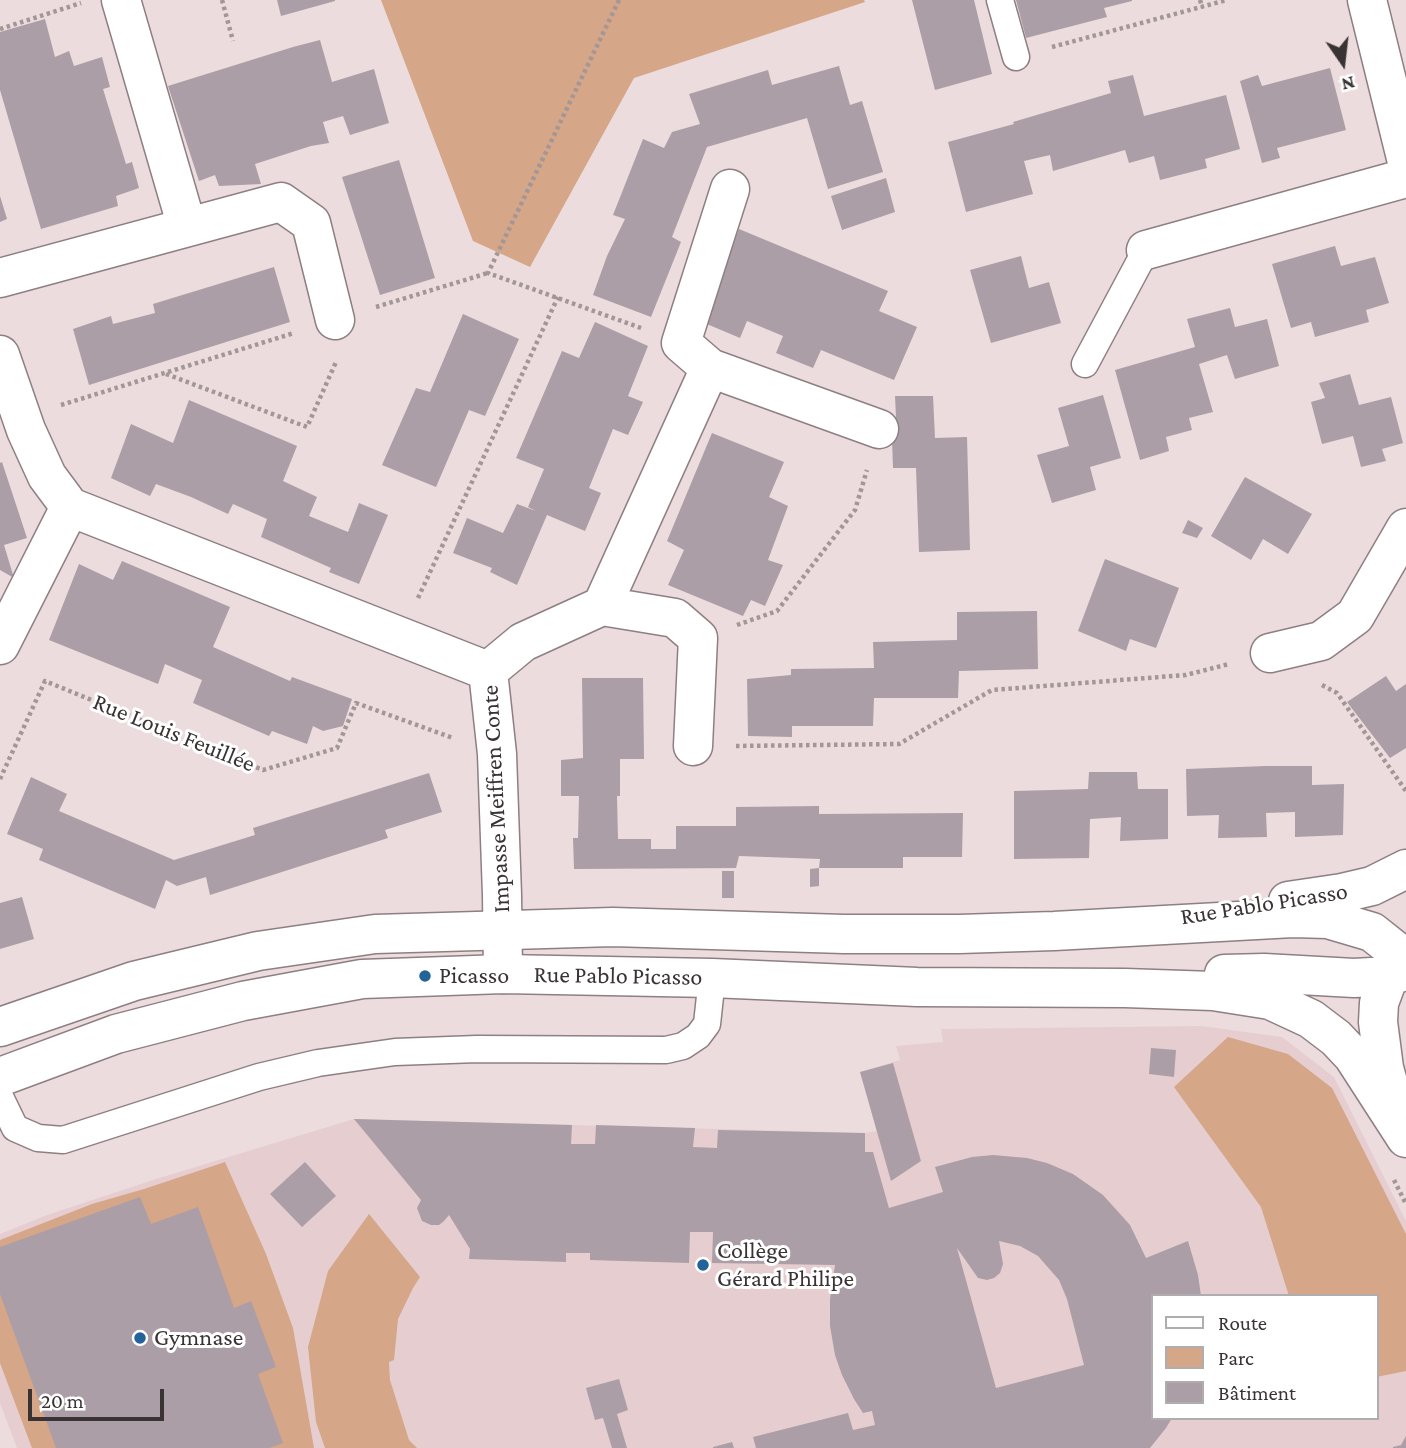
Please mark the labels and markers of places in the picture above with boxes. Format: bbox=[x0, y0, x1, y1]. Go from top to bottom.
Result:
place label: Picasso bbox=[439, 962, 509, 990]
marker: Picasso bbox=[417, 968, 433, 984]
place label: Collège Gérard Philipe bbox=[717, 1237, 854, 1293]
marker: Collège Gérard Philipe bbox=[695, 1257, 711, 1273]
place label: Gymnase bbox=[154, 1324, 243, 1352]
marker: Gymnase bbox=[132, 1330, 148, 1346]

